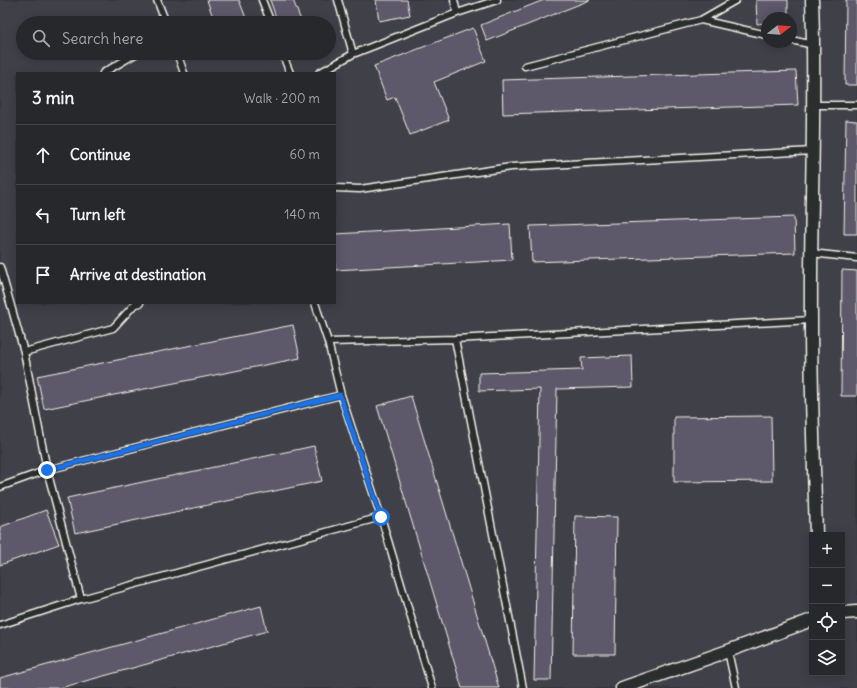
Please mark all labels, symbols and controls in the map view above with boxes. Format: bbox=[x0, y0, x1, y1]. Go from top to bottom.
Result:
north arrow bbox=[761, 12, 797, 48]
search box bbox=[16, 16, 336, 60]
icon: search bbox=[30, 27, 52, 49]
text: Search here bbox=[62, 29, 143, 48]
text: 3 min bbox=[32, 87, 74, 109]
text: Walk · 200 m bbox=[244, 90, 320, 107]
icon: ahead bbox=[32, 144, 54, 166]
text: Continue bbox=[70, 145, 131, 164]
text: 60 m bbox=[289, 146, 320, 163]
icon: left bbox=[32, 204, 54, 226]
text: Turn left bbox=[70, 205, 125, 224]
text: 140 m bbox=[284, 206, 320, 223]
icon: arrive bbox=[32, 264, 54, 286]
text: Arrive at destination bbox=[70, 265, 206, 284]
route end bbox=[38, 461, 56, 479]
route start bbox=[372, 508, 390, 526]
map controls bbox=[809, 532, 845, 676]
button: + bbox=[809, 532, 845, 568]
button: − bbox=[809, 568, 845, 604]
button: locate bbox=[809, 604, 845, 640]
button: layers bbox=[809, 640, 845, 676]

